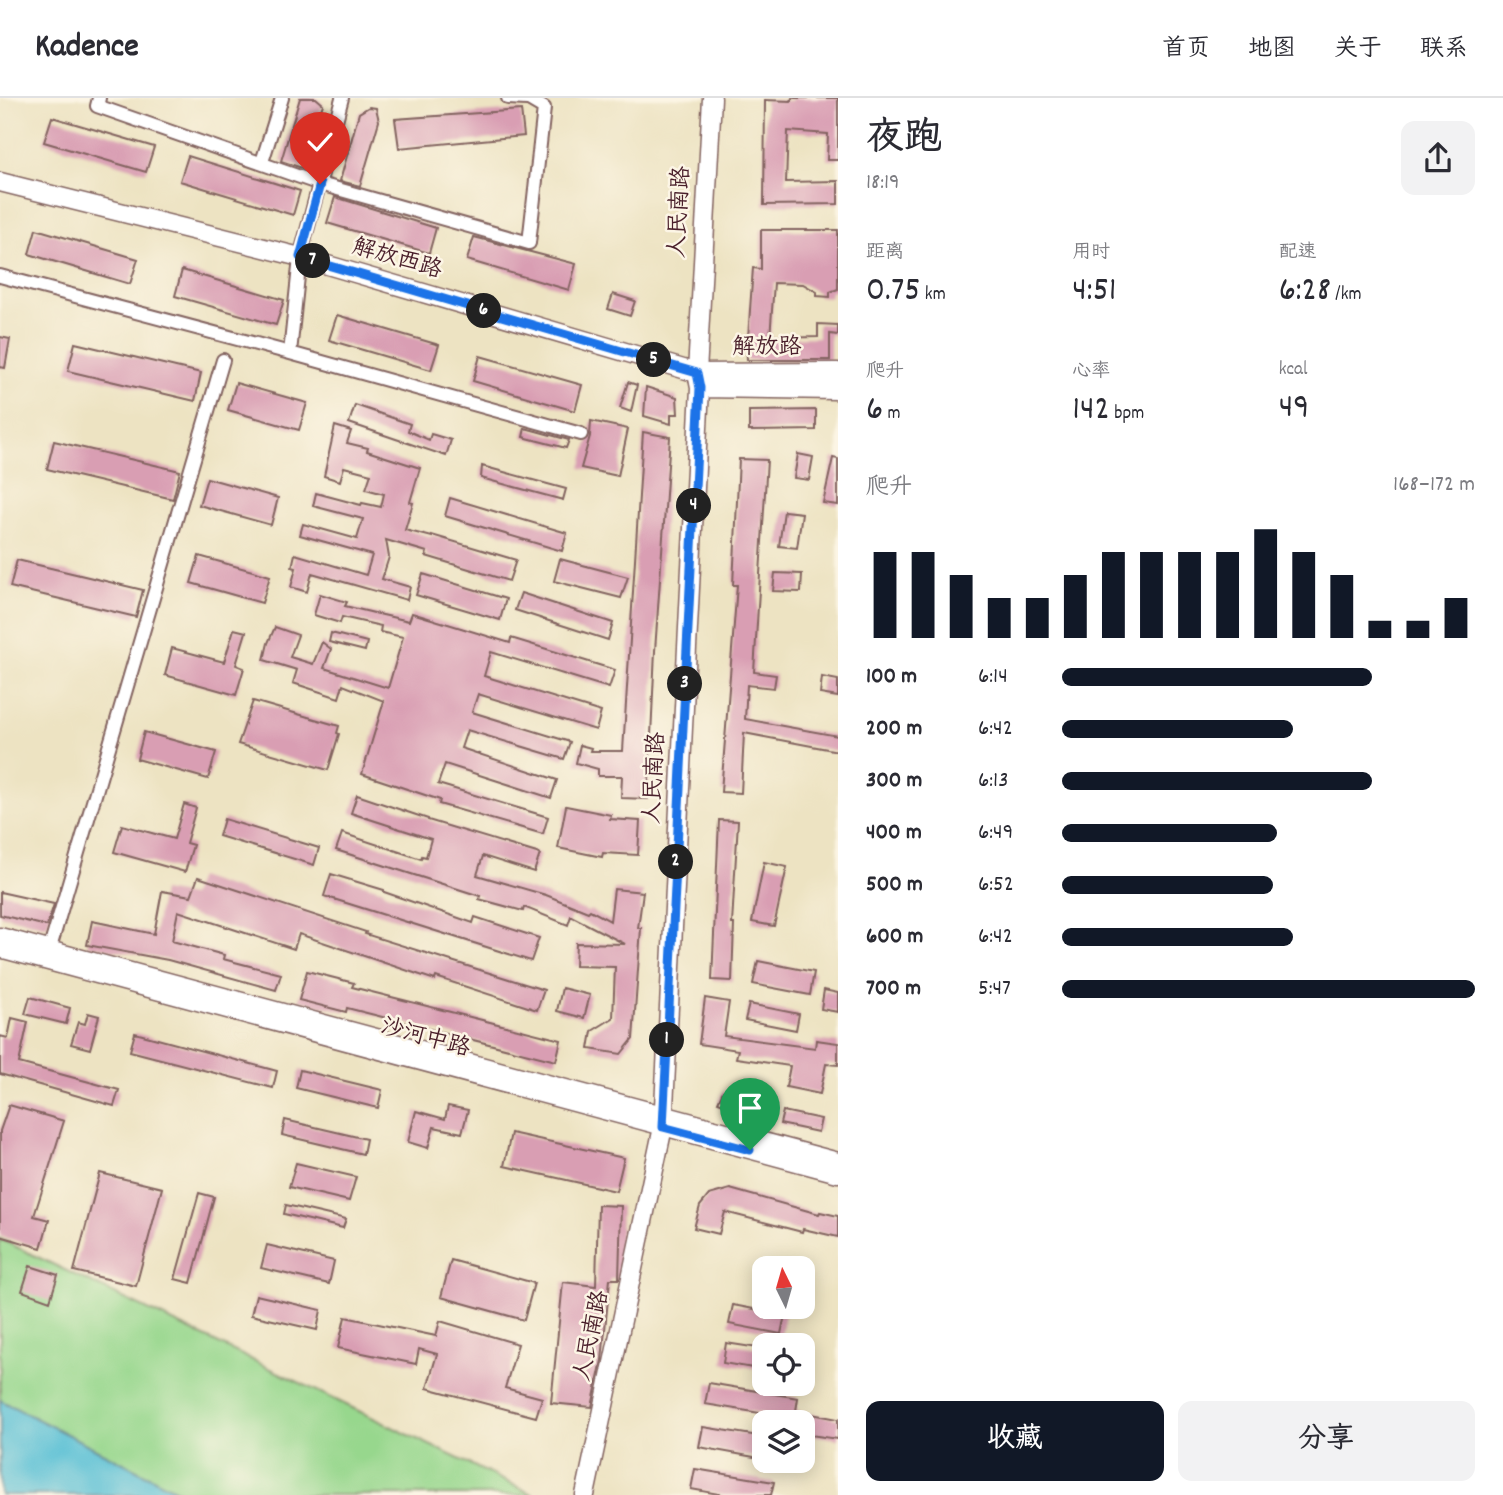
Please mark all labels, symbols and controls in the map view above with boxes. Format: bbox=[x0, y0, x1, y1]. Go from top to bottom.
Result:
text: Kadence bbox=[35, 25, 139, 72]
text: 首页 bbox=[1162, 33, 1210, 67]
text: 地图 bbox=[1248, 33, 1296, 67]
text: 关于 bbox=[1334, 33, 1382, 67]
text: 联系 bbox=[1420, 33, 1468, 67]
pin bbox=[290, 112, 350, 184]
text: 夜跑 bbox=[866, 113, 942, 168]
button: share bbox=[1401, 121, 1475, 195]
icon: check bbox=[301, 123, 339, 161]
street label: 人民南路 bbox=[662, 165, 700, 259]
text: 18:19 bbox=[866, 167, 900, 200]
street label: 解放西路 bbox=[348, 231, 446, 289]
text: 距离 bbox=[866, 240, 904, 267]
text: 用时 bbox=[1072, 240, 1110, 267]
text: 配速 bbox=[1279, 240, 1317, 267]
pin: 7 bbox=[296, 244, 330, 278]
text: 7 bbox=[309, 247, 316, 274]
text: 0.75 bbox=[866, 267, 921, 317]
text: 4:51 bbox=[1072, 267, 1117, 317]
text: 6:28 bbox=[1279, 267, 1331, 317]
text: km bbox=[921, 282, 946, 309]
text: /km bbox=[1331, 282, 1362, 309]
pin: 6 bbox=[466, 294, 502, 328]
text: 6 bbox=[479, 297, 488, 324]
street label: 解放路 bbox=[733, 332, 802, 365]
pin: 5 bbox=[636, 342, 672, 378]
text: 5 bbox=[649, 346, 658, 373]
text: kcal bbox=[1279, 357, 1308, 384]
text: 爬升 bbox=[866, 359, 904, 386]
text: 心率 bbox=[1072, 359, 1110, 386]
text: 49 bbox=[1279, 384, 1309, 434]
text: 6 bbox=[866, 386, 883, 436]
text: 142 bbox=[1072, 386, 1110, 436]
text: m bbox=[883, 401, 901, 428]
text: bpm bbox=[1110, 401, 1144, 428]
text: 168–172 m bbox=[1393, 469, 1475, 502]
text: 爬升 bbox=[866, 472, 912, 505]
pin: 4 bbox=[676, 488, 712, 524]
text: 4 bbox=[690, 492, 697, 519]
text: 100 m bbox=[866, 661, 917, 694]
text: 6:14 bbox=[978, 661, 1008, 694]
pin: 3 bbox=[668, 666, 702, 702]
text: 3 bbox=[680, 670, 689, 697]
text: 200 m bbox=[866, 713, 922, 746]
text: 6:42 bbox=[978, 713, 1013, 746]
street label: 人民南路 bbox=[637, 731, 675, 825]
text: 300 m bbox=[866, 765, 922, 798]
text: 6:13 bbox=[978, 765, 1008, 798]
text: 400 m bbox=[866, 817, 922, 850]
text: 6:49 bbox=[978, 817, 1013, 850]
pin: 2 bbox=[658, 844, 694, 880]
text: 2 bbox=[671, 848, 680, 875]
text: 500 m bbox=[866, 869, 923, 902]
text: 6:52 bbox=[978, 869, 1014, 902]
text: 600 m bbox=[866, 921, 923, 954]
text: 6:42 bbox=[978, 921, 1013, 954]
text: 700 m bbox=[866, 973, 921, 1006]
text: 5:47 bbox=[978, 973, 1011, 1006]
street label: 沙河中路 bbox=[376, 1011, 474, 1067]
pin: 1 bbox=[650, 1023, 684, 1058]
text: 1 bbox=[664, 1026, 669, 1053]
pin bbox=[720, 1078, 780, 1150]
icon: arrive bbox=[731, 1089, 769, 1127]
north arrow bbox=[752, 1256, 816, 1320]
map controls bbox=[752, 1256, 815, 1473]
street label: 人民南路 bbox=[567, 1288, 619, 1384]
button: locate bbox=[752, 1333, 815, 1396]
button: 收藏 bbox=[866, 1401, 1164, 1481]
button: 分享 bbox=[1178, 1401, 1475, 1481]
button: layers bbox=[752, 1410, 815, 1473]

